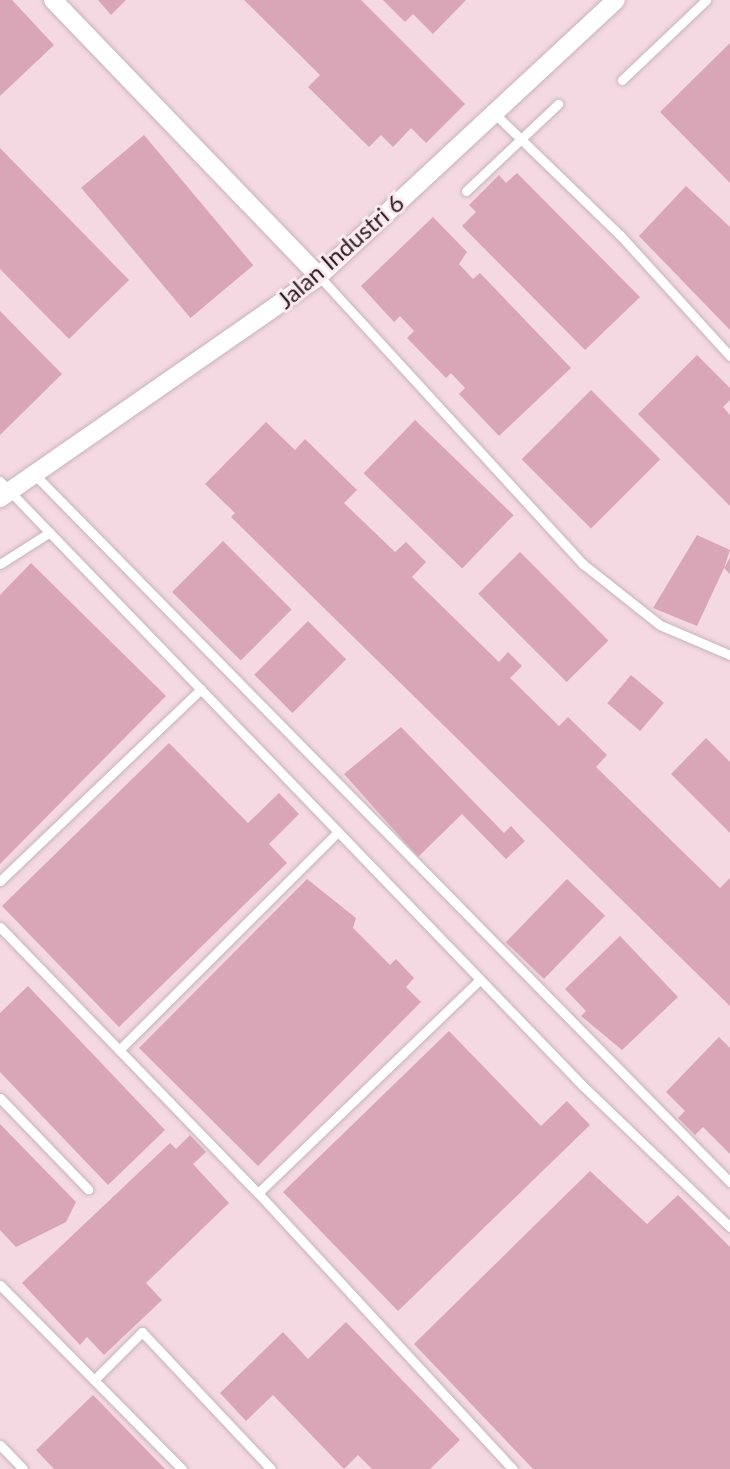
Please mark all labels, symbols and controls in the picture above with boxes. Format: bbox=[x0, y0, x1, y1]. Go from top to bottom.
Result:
street label: Jalan Industri 6 bbox=[271, 188, 409, 314]

